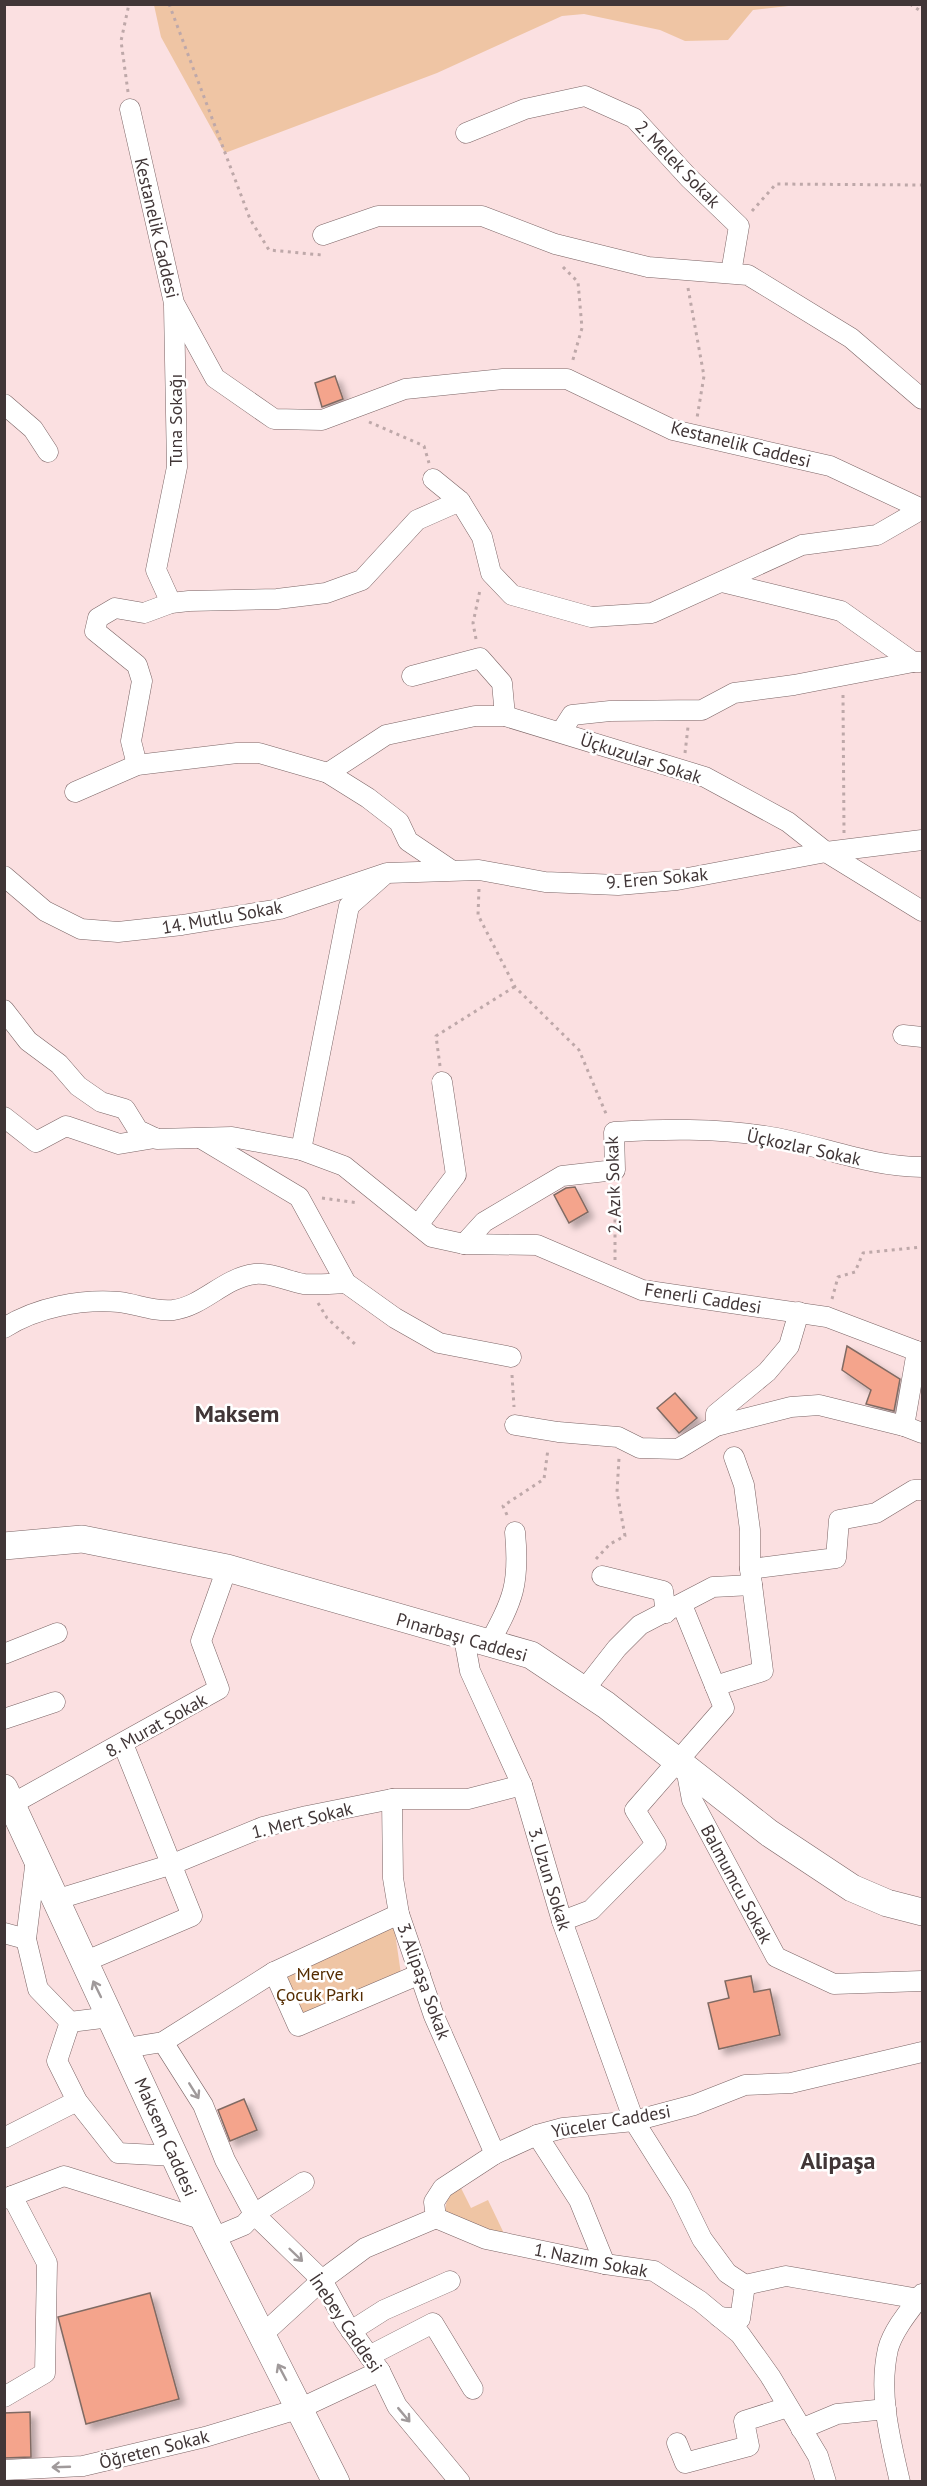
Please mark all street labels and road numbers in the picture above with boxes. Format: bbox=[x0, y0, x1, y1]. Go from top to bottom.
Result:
street label: 2. Melek Sokak bbox=[630, 115, 726, 213]
street label: Kestanelik Caddesi bbox=[130, 155, 184, 301]
street label: Tuna Sokağı bbox=[164, 374, 187, 466]
street label: Kestanelik Caddesi bbox=[669, 415, 813, 473]
street label: Üçkuzular Sokak bbox=[577, 728, 705, 789]
street label: 9. Eren Sokak bbox=[605, 862, 709, 894]
street label: 14. Mutlu Sokak bbox=[160, 895, 284, 939]
street label: Üçkozlar Sokak bbox=[745, 1124, 864, 1170]
street label: 2. Azık Sokak bbox=[600, 1135, 626, 1234]
street label: Fenerli Caddesi bbox=[643, 1277, 763, 1319]
street label: Pınarbaşı Caddesi bbox=[394, 1607, 530, 1667]
street label: 8. Murat Sokak bbox=[101, 1688, 211, 1762]
street label: 1. Mert Sokak bbox=[249, 1796, 355, 1844]
street label: Balmumcu Sokak bbox=[696, 1820, 778, 1948]
street label: 3. Uzun Sokak bbox=[523, 1825, 577, 1934]
street label: 3. Alipaşa Sokak bbox=[392, 1920, 456, 2043]
street label: Maksem Caddesi bbox=[130, 2074, 202, 2200]
street label: Yüceler Caddesi bbox=[550, 2099, 672, 2143]
street label: 1. Nazım Sokak bbox=[532, 2238, 650, 2282]
street label: İnebey Caddesi bbox=[304, 2269, 388, 2377]
street label: Öğreten Sokak bbox=[97, 2424, 212, 2474]

